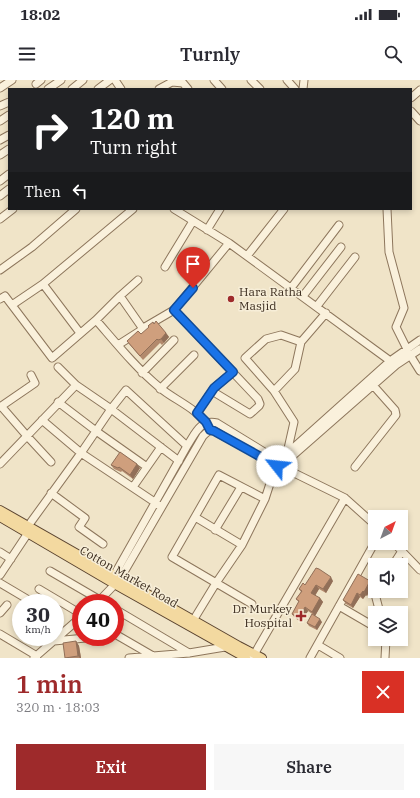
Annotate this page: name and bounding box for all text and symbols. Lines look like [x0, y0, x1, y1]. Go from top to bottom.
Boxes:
text: 18:02 [20, 5, 61, 24]
icon: menu [16, 43, 38, 65]
text: Turnly [180, 43, 240, 66]
icon: search [382, 43, 404, 65]
text: 120 m [90, 100, 174, 137]
icon: right [24, 104, 76, 156]
text: Turn right [90, 136, 177, 159]
icon: left [69, 180, 91, 202]
text: Then [24, 182, 61, 201]
pin [176, 247, 210, 288]
icon: arrive [182, 253, 204, 275]
place label: Hara Ratha Masjid [239, 284, 303, 313]
marker: Hara Ratha Masjid [226, 294, 236, 304]
position arrow [256, 445, 298, 487]
north arrow [368, 510, 408, 550]
map controls [368, 510, 408, 646]
street label: Cotton Market Road [77, 542, 181, 611]
button: sound [368, 558, 408, 598]
speed limit sign: 40 [72, 594, 124, 646]
text: 30 [26, 601, 50, 628]
place label: Dr Murkey Hospital [233, 601, 293, 630]
button: layers [368, 606, 408, 646]
marker: Dr Murkey Hospital [295, 610, 307, 622]
text: km/h [25, 623, 51, 636]
text: 1 min [16, 668, 83, 700]
button: close [362, 671, 404, 713]
text: 320 m · 18:03 [16, 699, 100, 716]
button: Exit [16, 744, 206, 790]
button: Share [214, 744, 404, 790]

